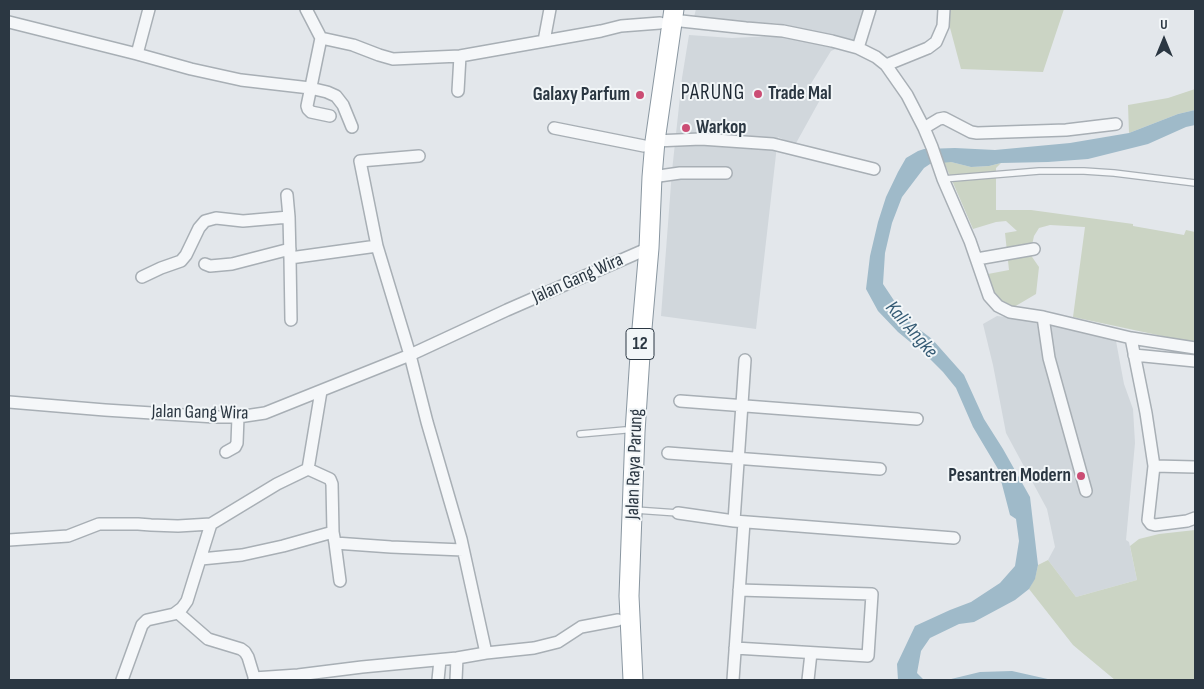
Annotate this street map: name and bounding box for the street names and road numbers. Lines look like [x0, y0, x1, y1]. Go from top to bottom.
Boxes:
street label: Jalan Gang Wira [529, 249, 627, 309]
road number: 12 [626, 328, 654, 359]
street label: Jalan Gang Wira [151, 401, 249, 425]
street label: Jalan Raya Parung [622, 408, 648, 520]

